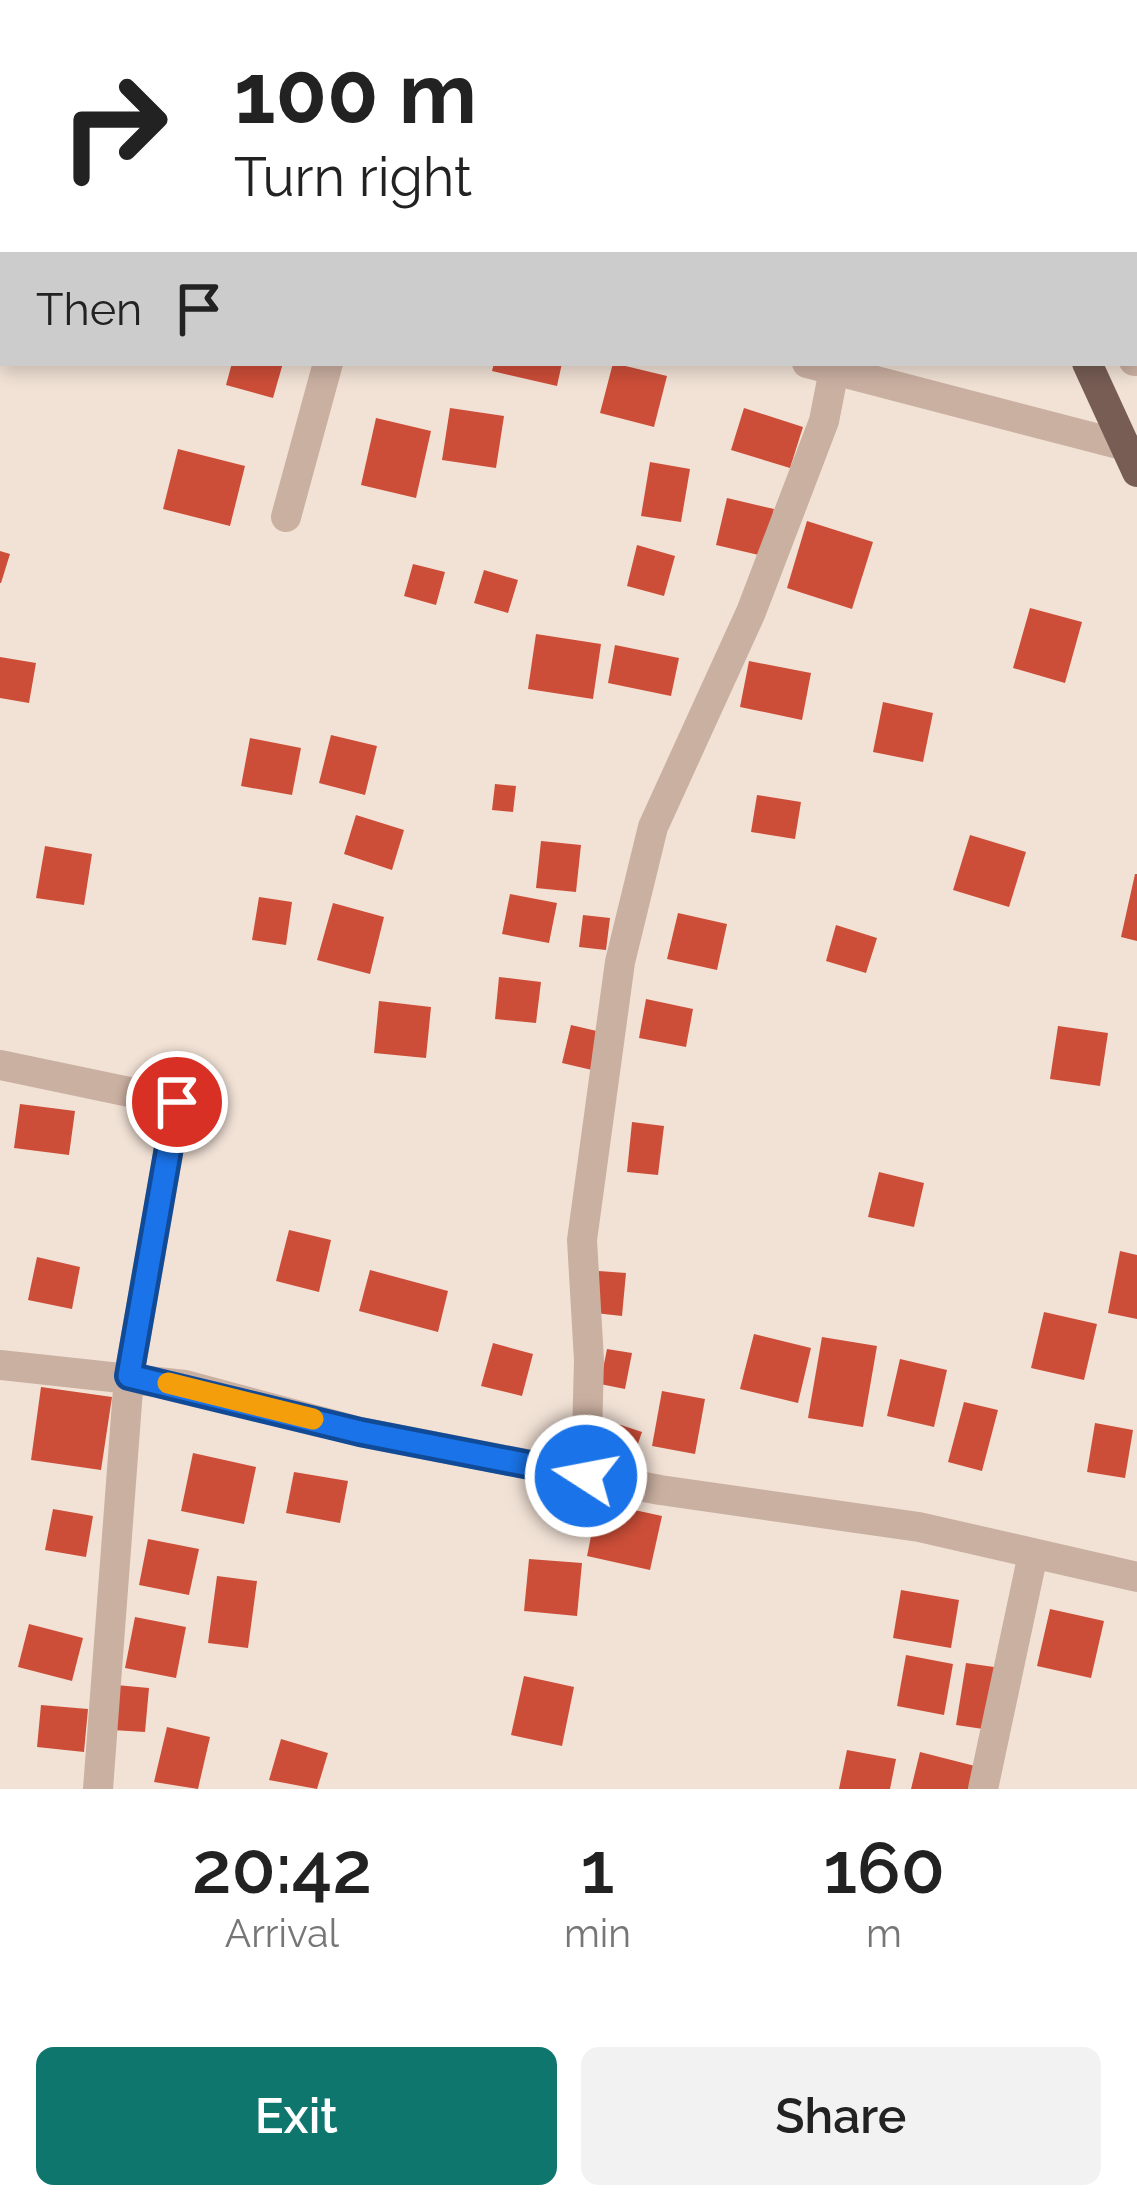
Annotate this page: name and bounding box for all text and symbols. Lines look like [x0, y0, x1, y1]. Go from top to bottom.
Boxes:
text: 100 m [234, 44, 477, 143]
icon: right [36, 48, 192, 204]
text: Turn right [234, 145, 472, 209]
icon: arrive [166, 276, 232, 342]
text: Then [36, 283, 142, 336]
pin [126, 1051, 228, 1153]
icon: arrive [144, 1069, 210, 1135]
position arrow [523, 1413, 649, 1539]
text: 20:42 [192, 1825, 372, 1910]
text: 1 [581, 1825, 615, 1910]
text: 160 [823, 1825, 945, 1910]
text: Arrival [225, 1910, 339, 1956]
text: min [564, 1910, 631, 1956]
text: m [866, 1910, 902, 1956]
button: Exit [36, 2047, 557, 2185]
button: Share [581, 2047, 1101, 2185]

